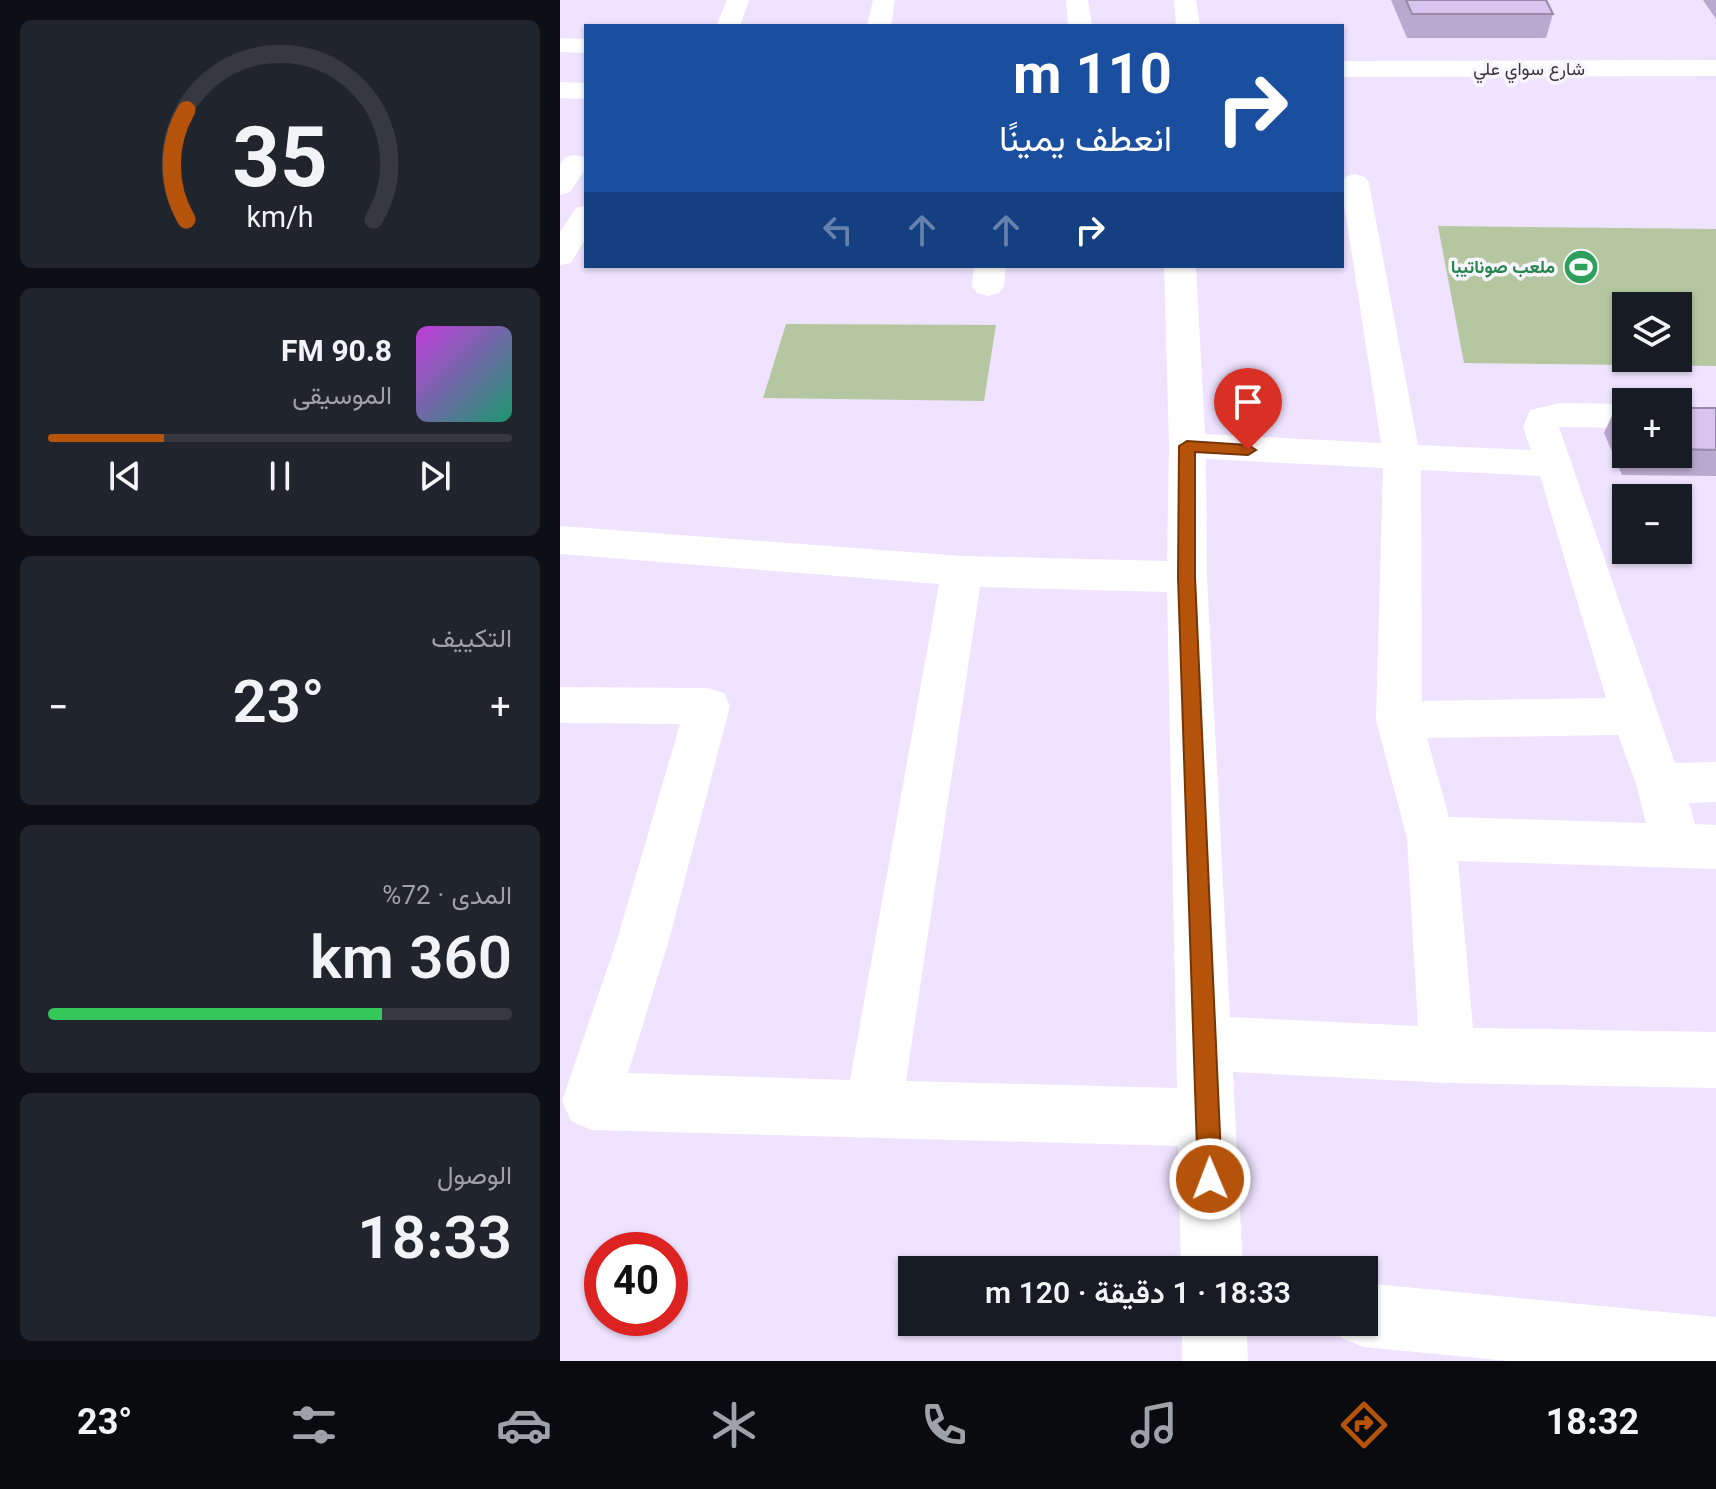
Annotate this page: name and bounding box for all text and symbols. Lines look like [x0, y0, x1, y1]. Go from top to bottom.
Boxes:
text: 110 m [1013, 36, 1172, 123]
icon: right [1200, 56, 1304, 160]
street label: شارع سواي علي [1473, 57, 1585, 85]
text: 35 [232, 101, 328, 231]
text: انعطف يمينًا [999, 114, 1172, 170]
text: km/h [246, 198, 314, 242]
icon: left [816, 208, 860, 252]
icon: ahead [900, 208, 944, 252]
icon: ahead [984, 208, 1028, 252]
icon: right [1068, 208, 1112, 252]
sports icon: ملعب صوناتيبا [1562, 248, 1600, 286]
place label: ملعب صوناتيبا [1451, 255, 1555, 283]
map controls [1612, 292, 1692, 564]
button: layers [1612, 292, 1692, 372]
text: 90.8 FM [281, 330, 392, 377]
pin [1214, 368, 1282, 450]
text: الموسيقى [292, 377, 392, 418]
icon: arrive [1226, 380, 1270, 424]
button: + [1612, 388, 1692, 468]
icon: previous [103, 454, 147, 498]
icon: pause [258, 454, 302, 498]
icon: next [413, 454, 457, 498]
button: − [1612, 484, 1692, 564]
text: التكييف [431, 620, 512, 661]
text: 23° [233, 660, 324, 754]
text: − [48, 673, 69, 742]
text: + [488, 673, 512, 742]
text: المدى · 72% [382, 877, 512, 918]
text: 360 km [310, 916, 512, 1010]
position arrow [1168, 1137, 1252, 1221]
text: الوصول [437, 1157, 512, 1198]
text: 18:33 [357, 1196, 512, 1290]
speed limit sign: 40 [584, 1232, 688, 1336]
text: 18:33 · 1 دقيقة · 120 m [985, 1272, 1291, 1319]
text: 23° [77, 1397, 132, 1453]
icon: filters [286, 1397, 342, 1453]
icon: car [496, 1397, 552, 1453]
icon: climate [706, 1397, 762, 1453]
icon: phone [916, 1397, 972, 1453]
icon: music [1126, 1397, 1182, 1453]
icon: directions [1336, 1397, 1392, 1453]
text: 18:32 [1546, 1397, 1639, 1453]

